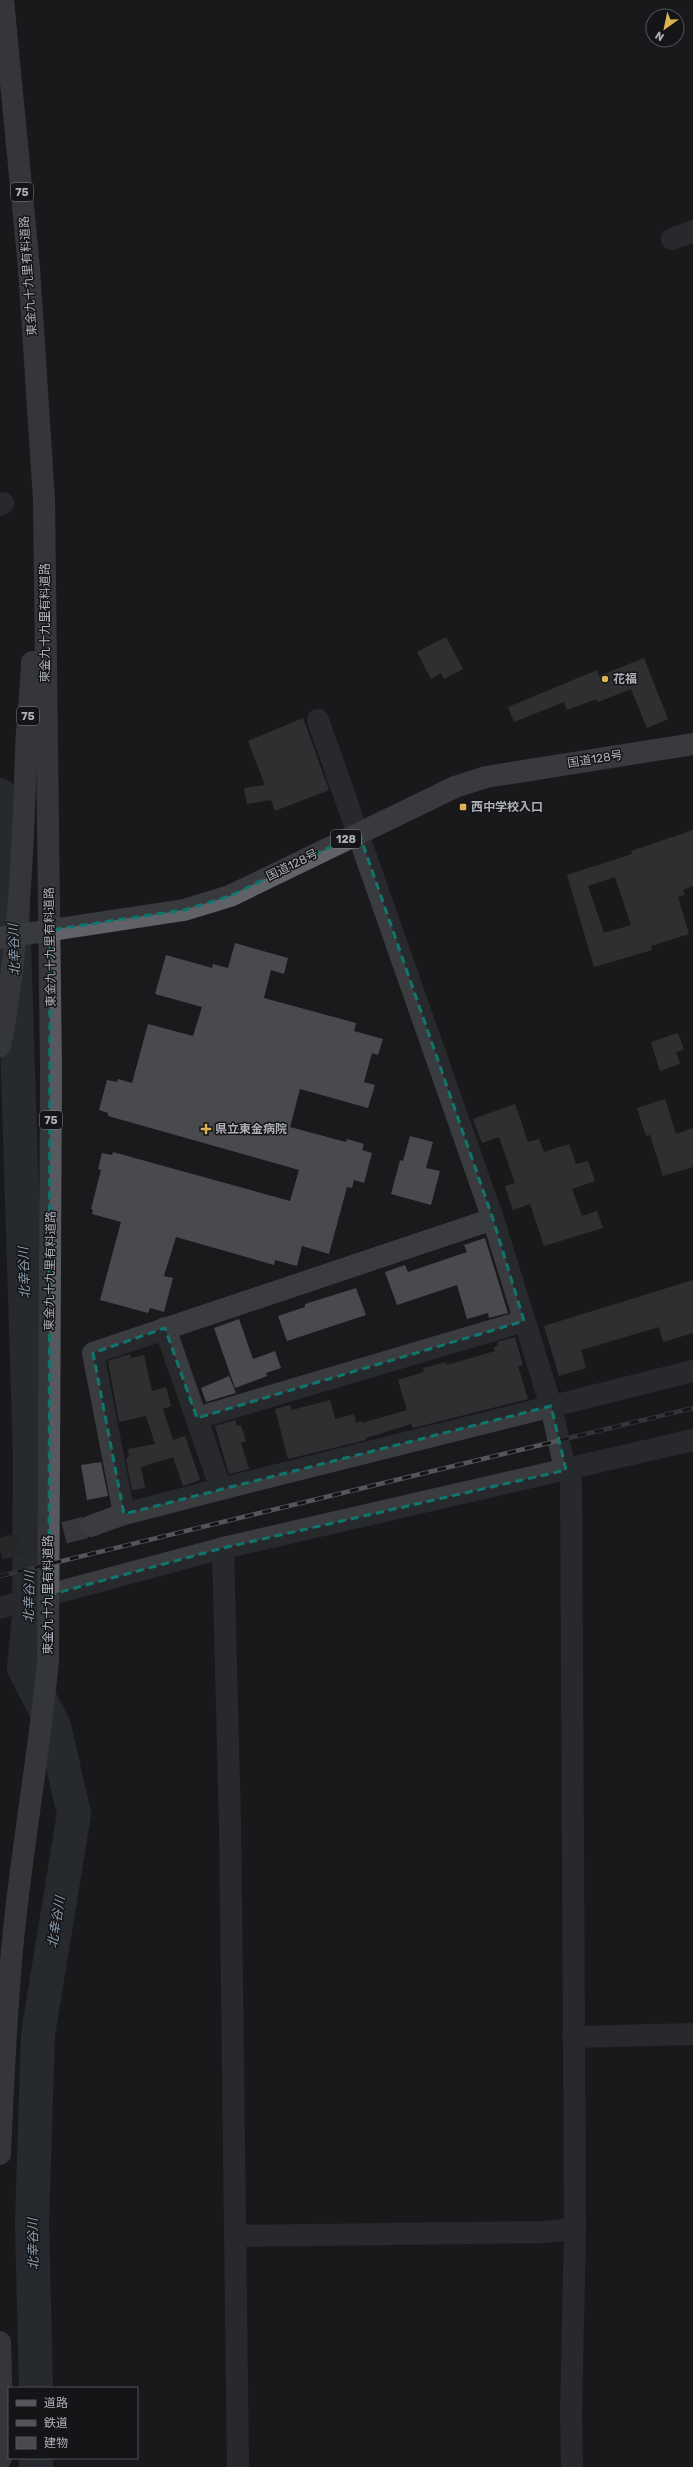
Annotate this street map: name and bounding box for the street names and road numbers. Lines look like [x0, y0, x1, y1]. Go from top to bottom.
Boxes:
road number: 75 [11, 183, 33, 201]
street label: 東金九十九里有料道路 [17, 216, 39, 336]
street label: 東金九十九里有料道路 [38, 563, 52, 683]
road number: 75 [17, 707, 39, 725]
street label: 国道128号 [566, 748, 624, 770]
road number: 128 [331, 830, 361, 848]
street label: 国道128号 [264, 846, 320, 884]
street label: 東金九十九里有料道路 [42, 887, 58, 1007]
road number: 75 [40, 1111, 62, 1129]
street label: 東金九十九里有料道路 [42, 1211, 58, 1331]
street label: 東金九十九里有料道路 [41, 1535, 55, 1655]

